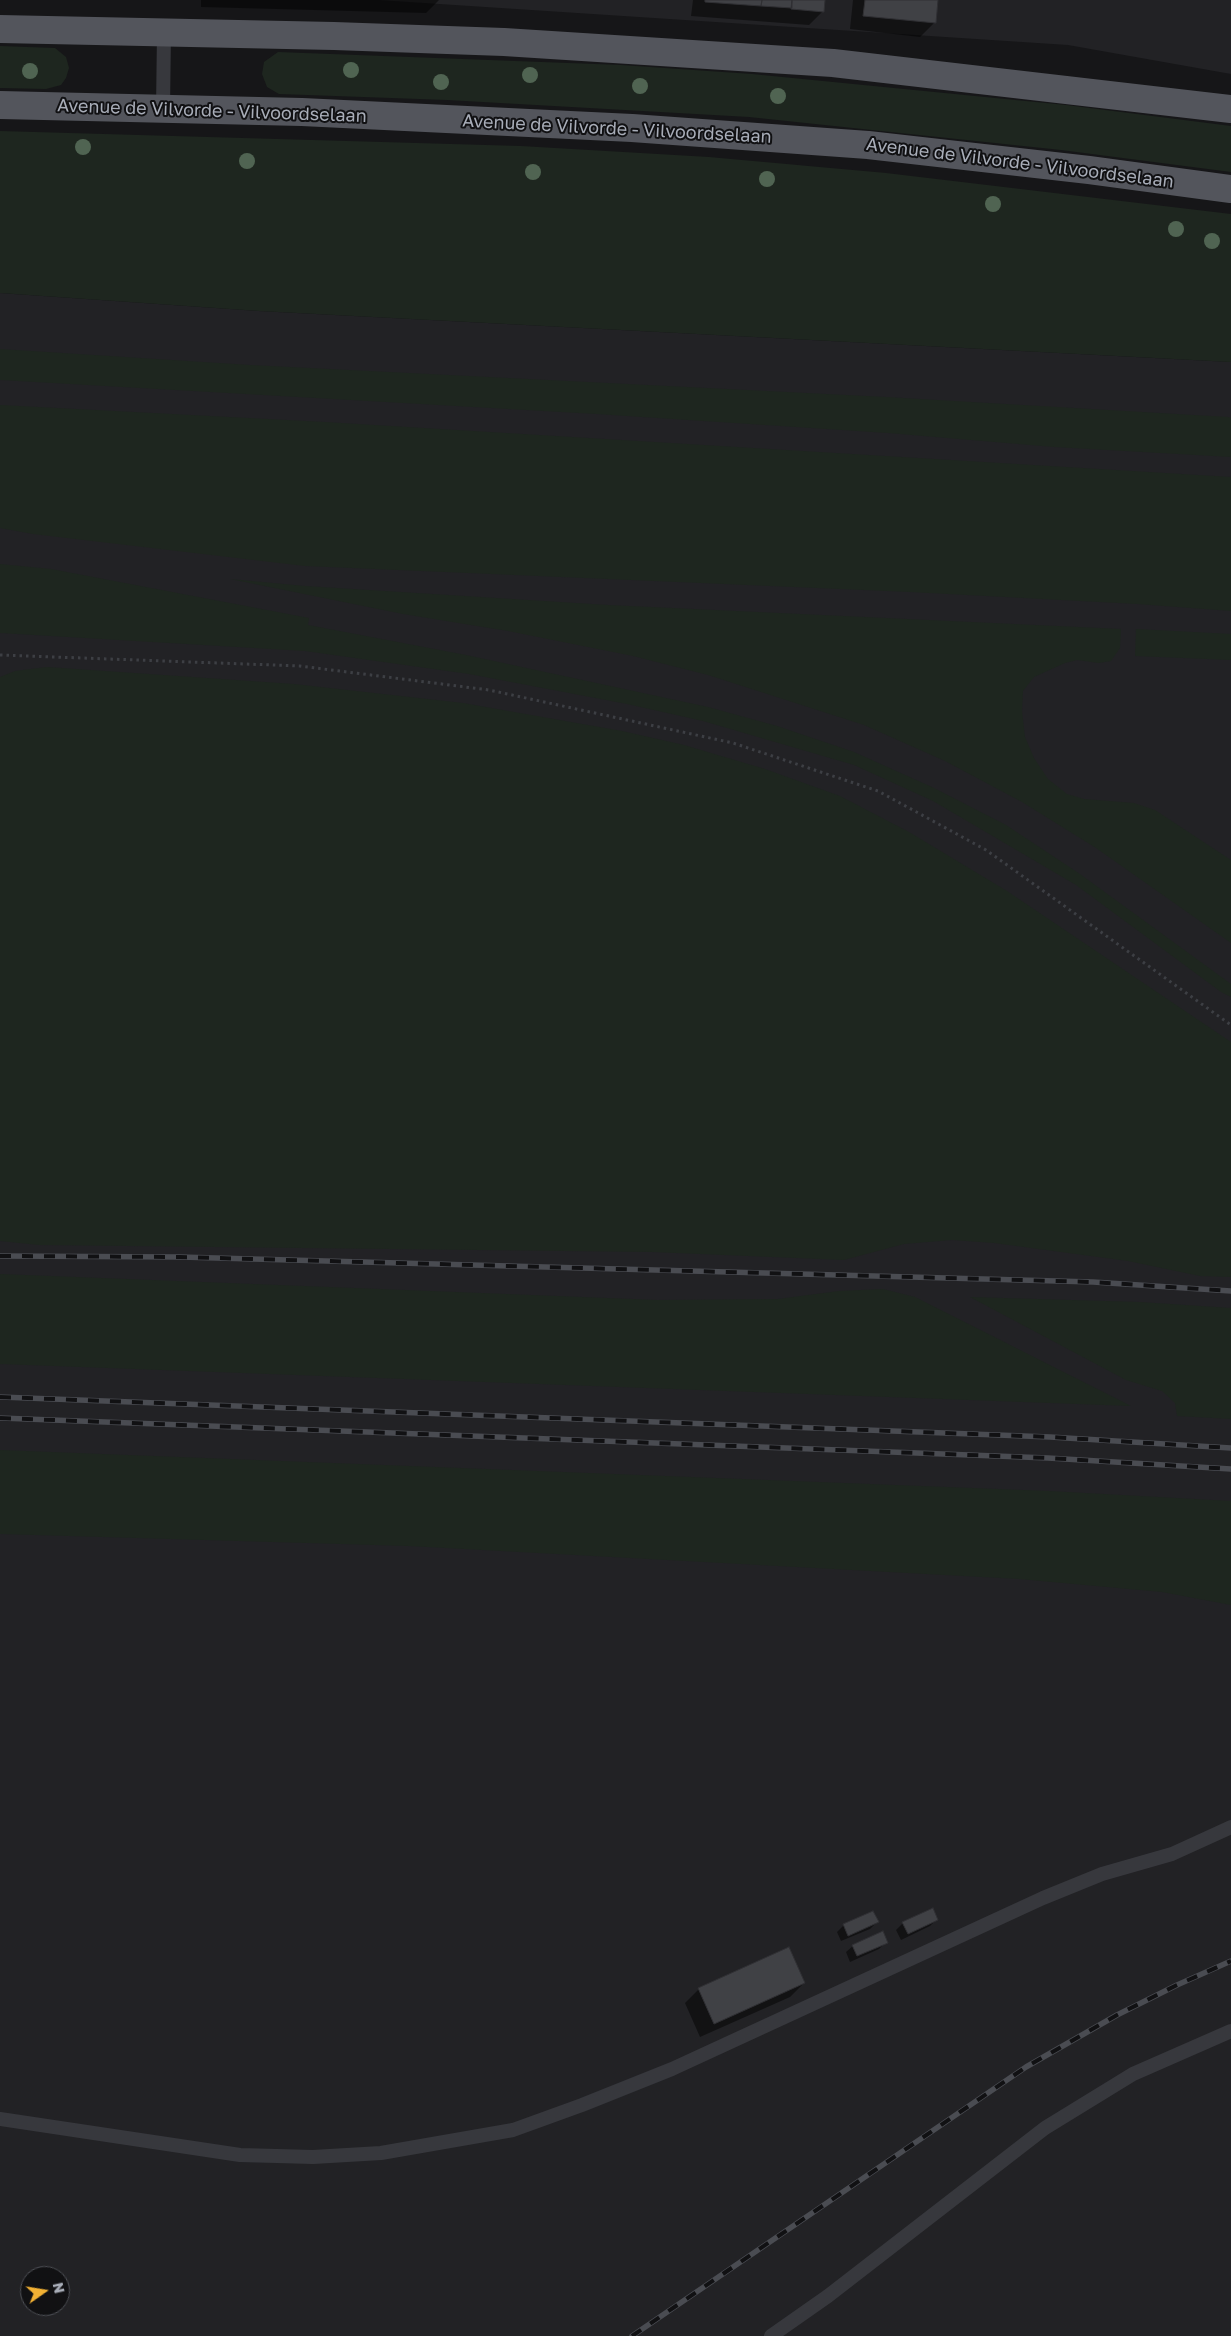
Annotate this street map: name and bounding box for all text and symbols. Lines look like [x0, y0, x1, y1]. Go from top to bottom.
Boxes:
street label: Avenue de Vilvorde - Vilvoordselaan [57, 95, 367, 127]
street label: Avenue de Vilvorde - Vilvoordselaan [462, 110, 772, 148]
street label: Avenue de Vilvorde - Vilvoordselaan [865, 133, 1175, 193]
north arrow [20, 2266, 70, 2316]
text: N [50, 2281, 69, 2295]

